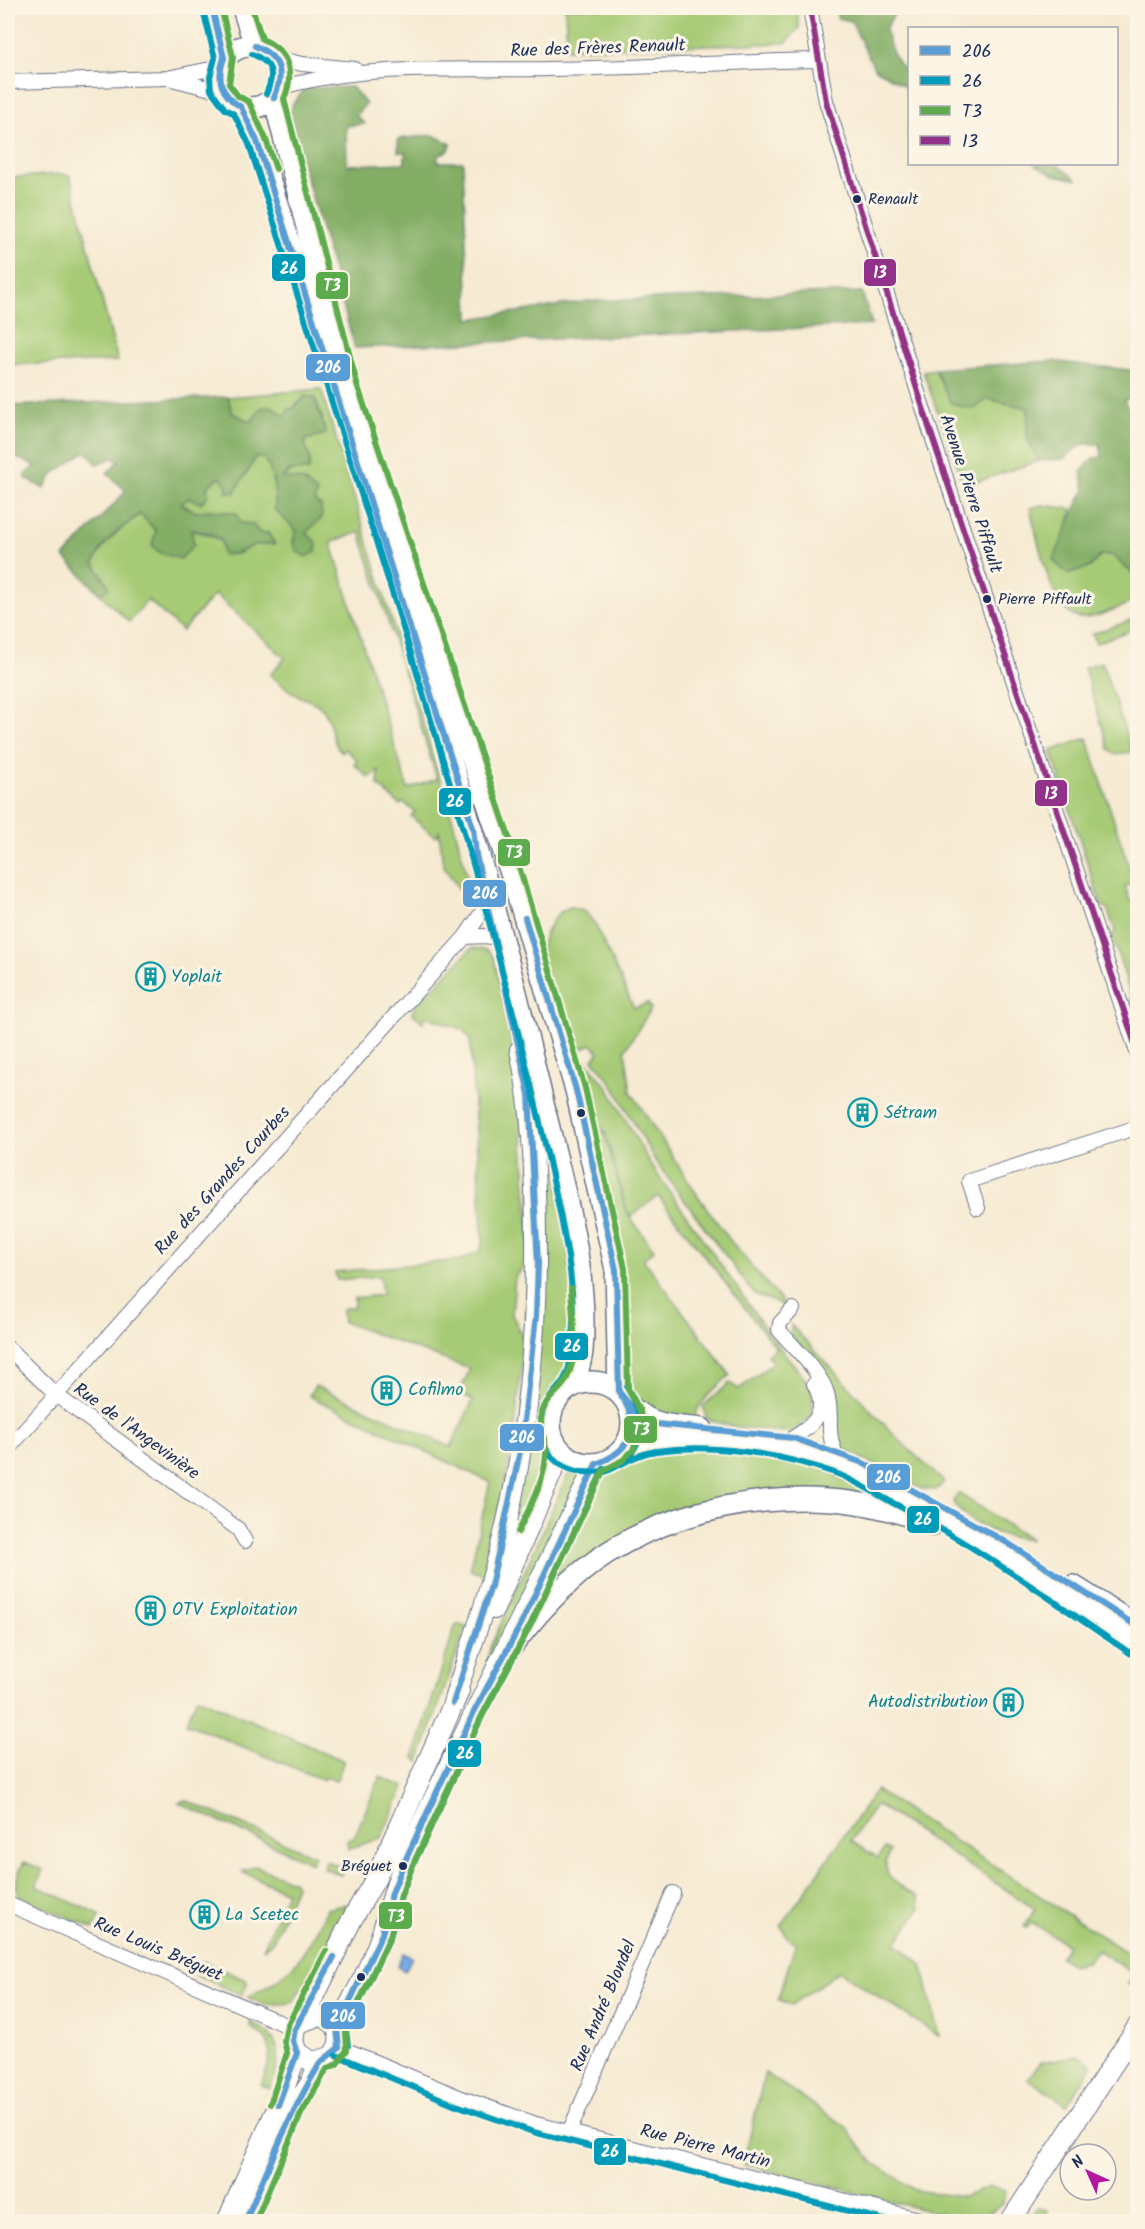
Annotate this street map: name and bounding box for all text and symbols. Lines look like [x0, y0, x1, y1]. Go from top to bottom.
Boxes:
legend [908, 27, 1118, 165]
street label: Rue des Frères Renault [510, 31, 687, 67]
text: 206 [962, 38, 991, 67]
text: 26 [962, 68, 982, 97]
text: T3 [962, 98, 982, 127]
text: 13 [962, 128, 978, 157]
place label: Renault [868, 187, 919, 212]
marker: Renault [851, 193, 863, 205]
line badge: 26 [271, 253, 306, 282]
text: 26 [280, 257, 298, 282]
line badge: 13 [863, 258, 897, 287]
text: 13 [873, 261, 887, 286]
line badge: T3 [315, 271, 349, 300]
text: T3 [323, 274, 341, 299]
line badge: 206 [305, 353, 351, 382]
text: 206 [315, 356, 341, 381]
street label: Avenue Pierre Piffault [931, 411, 1010, 578]
place label: Pierre Piffault [998, 587, 1093, 612]
marker: Pierre Piffault [981, 593, 993, 605]
line badge: 13 [1034, 779, 1068, 807]
text: 13 [1044, 782, 1058, 807]
line badge: 26 [438, 787, 472, 816]
text: 26 [446, 790, 464, 815]
line badge: T3 [497, 838, 531, 867]
text: T3 [505, 841, 523, 866]
line badge: 206 [462, 879, 507, 908]
text: 206 [472, 882, 498, 907]
building icon: Yoplait [134, 961, 166, 993]
place label: Yoplait [171, 963, 223, 992]
building icon: Sétram [847, 1097, 879, 1129]
place label: Sétram [884, 1099, 937, 1128]
street label: Rue des Grandes Courbes [148, 1100, 298, 1262]
unlabelled marker [575, 1107, 587, 1119]
line badge: 26 [554, 1332, 589, 1361]
text: 26 [563, 1335, 581, 1360]
building icon: Cofilmo [371, 1374, 403, 1406]
street label: Rue de l'Angevinière [67, 1376, 205, 1488]
place label: Cofilmo [408, 1376, 463, 1405]
line badge: T3 [623, 1415, 658, 1444]
text: T3 [632, 1418, 650, 1443]
line badge: 206 [499, 1423, 545, 1452]
text: 206 [509, 1426, 535, 1451]
line badge: 206 [866, 1463, 911, 1491]
text: 206 [875, 1466, 901, 1491]
line badge: 26 [906, 1505, 940, 1534]
text: 26 [914, 1508, 932, 1533]
building icon: OTV Exploitation [135, 1594, 167, 1626]
place label: OTV Exploitation [172, 1596, 298, 1625]
building icon: Autodistribution [993, 1686, 1025, 1718]
place label: Autodistribution [868, 1688, 988, 1717]
line badge: 26 [447, 1739, 482, 1768]
text: 26 [456, 1742, 474, 1767]
place label: Bréguet [341, 1854, 393, 1879]
marker: Bréguet [397, 1860, 409, 1872]
building icon: La Scetec [188, 1899, 220, 1931]
place label: La Scetec [225, 1901, 299, 1930]
line badge: T3 [378, 1901, 413, 1930]
text: T3 [387, 1905, 405, 1930]
street label: Rue Louis Bréguet [89, 1910, 228, 1991]
street label: Rue André Blondel [563, 1935, 645, 2076]
unlabelled marker [355, 1971, 367, 1983]
line badge: 206 [320, 2001, 366, 2030]
text: 206 [330, 2005, 356, 2030]
street label: Rue Pierre Martin [637, 2117, 773, 2177]
line badge: 26 [593, 2137, 627, 2166]
text: 26 [601, 2140, 619, 2165]
north arrow [1058, 2142, 1118, 2202]
text: N [1066, 2150, 1091, 2175]

